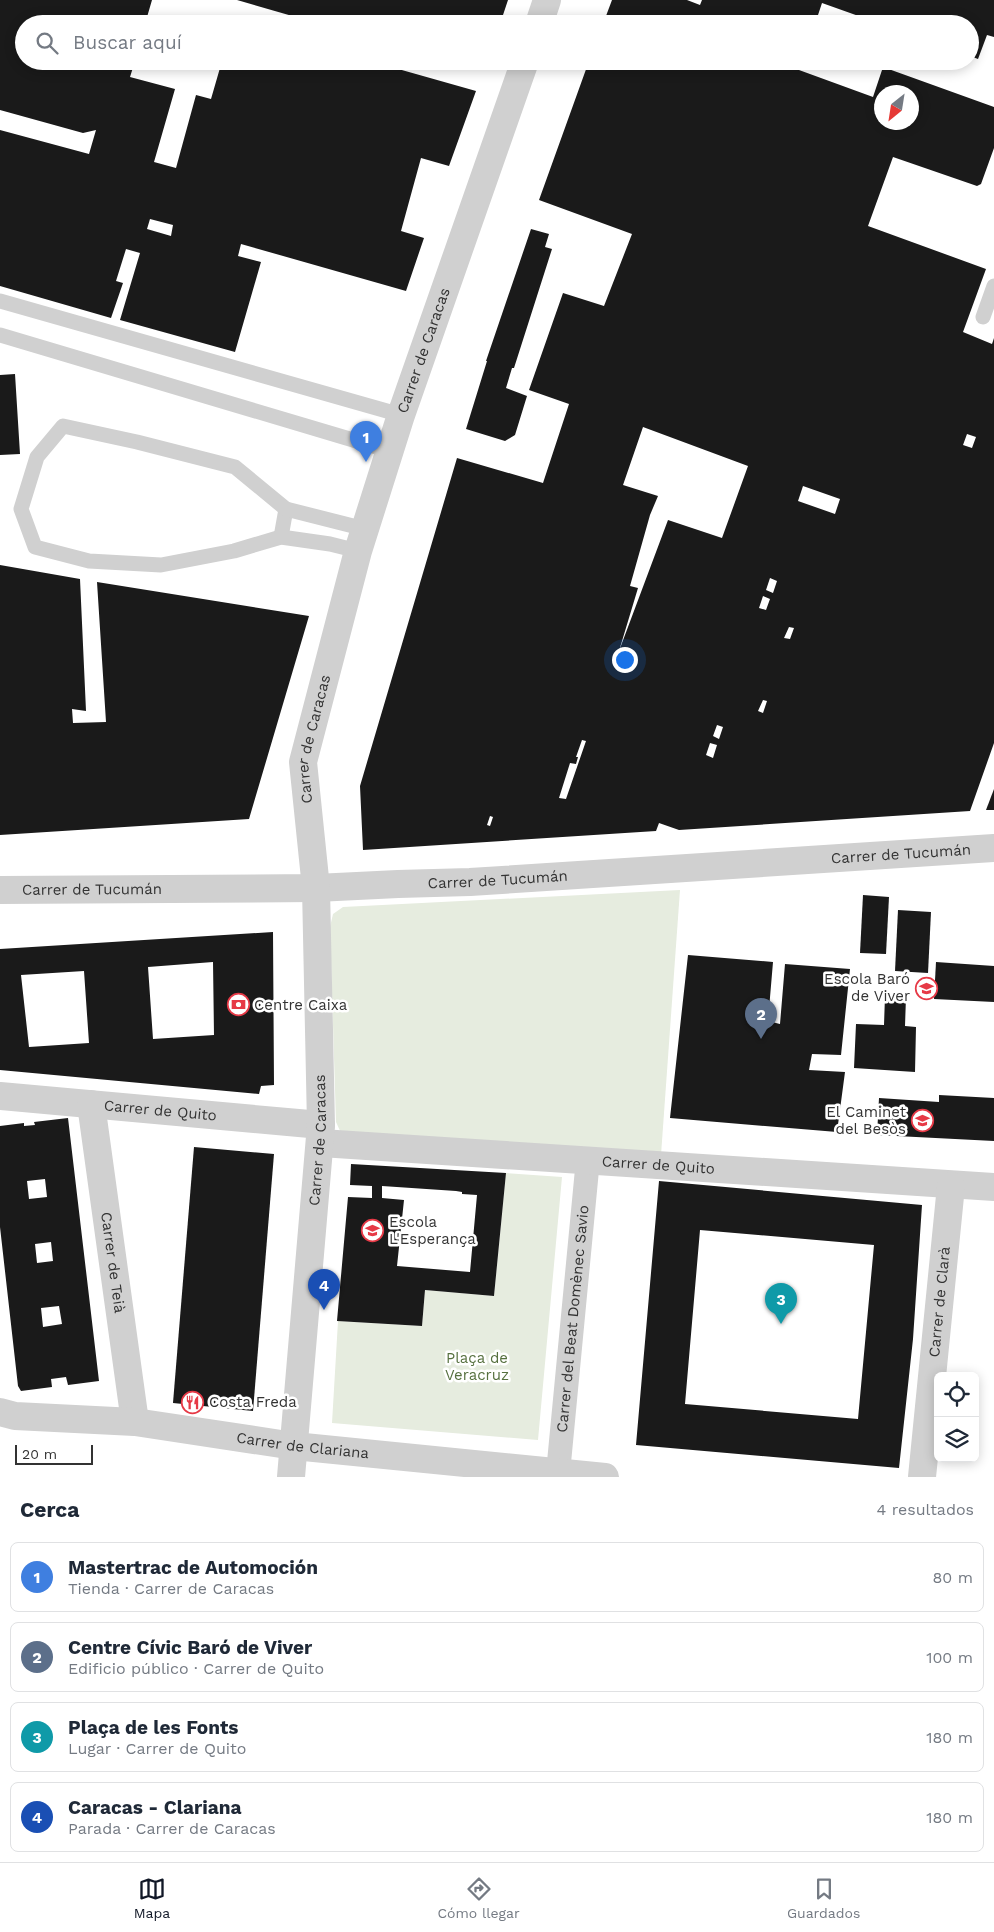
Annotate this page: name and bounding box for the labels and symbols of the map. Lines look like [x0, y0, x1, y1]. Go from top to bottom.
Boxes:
north arrow [874, 85, 919, 130]
street label: Carrer de Caracas [393, 285, 454, 416]
pin: 1 [350, 421, 382, 462]
your location [612, 647, 638, 673]
street label: Carrer de Caracas [294, 673, 334, 804]
street label: Carrer de Tucumán [830, 841, 972, 868]
street label: Carrer de Tucumán [427, 867, 568, 892]
street label: Carrer de Tucumán [22, 880, 162, 899]
place label: Escola Baró de Viver [824, 970, 910, 1005]
school or university icon: Escola Baró de Viver [914, 976, 938, 1000]
bank icon: Centre Caixa [226, 993, 250, 1017]
place label: Centre Caixa [254, 996, 348, 1014]
pin: 2 [745, 998, 777, 1039]
street label: Carrer de Caracas [305, 1074, 330, 1207]
street label: Carrer de Quito [103, 1096, 218, 1125]
place label: El Caminet del Besòs [826, 1103, 907, 1138]
school or university icon: El Caminet del Besòs [910, 1109, 934, 1133]
street label: Carrer de Quito [601, 1152, 715, 1178]
street label: Carrer del Beat Domènec Savio [553, 1204, 593, 1433]
street label: Carrer de Teià [97, 1211, 129, 1315]
place label: Escola L'Esperança [389, 1213, 476, 1248]
school or university icon: Escola L'Esperança [361, 1219, 385, 1243]
street label: Carrer de Clarà [925, 1245, 954, 1358]
pin: 4 [308, 1269, 340, 1310]
pin: 3 [765, 1283, 797, 1324]
park label: Plaça de Veracruz [445, 1349, 509, 1384]
restaurant icon: Costa Freda [181, 1390, 205, 1414]
place label: Costa Freda [209, 1393, 297, 1411]
street label: Carrer de Clariana [235, 1428, 370, 1462]
scale bar [15, 1442, 92, 1465]

